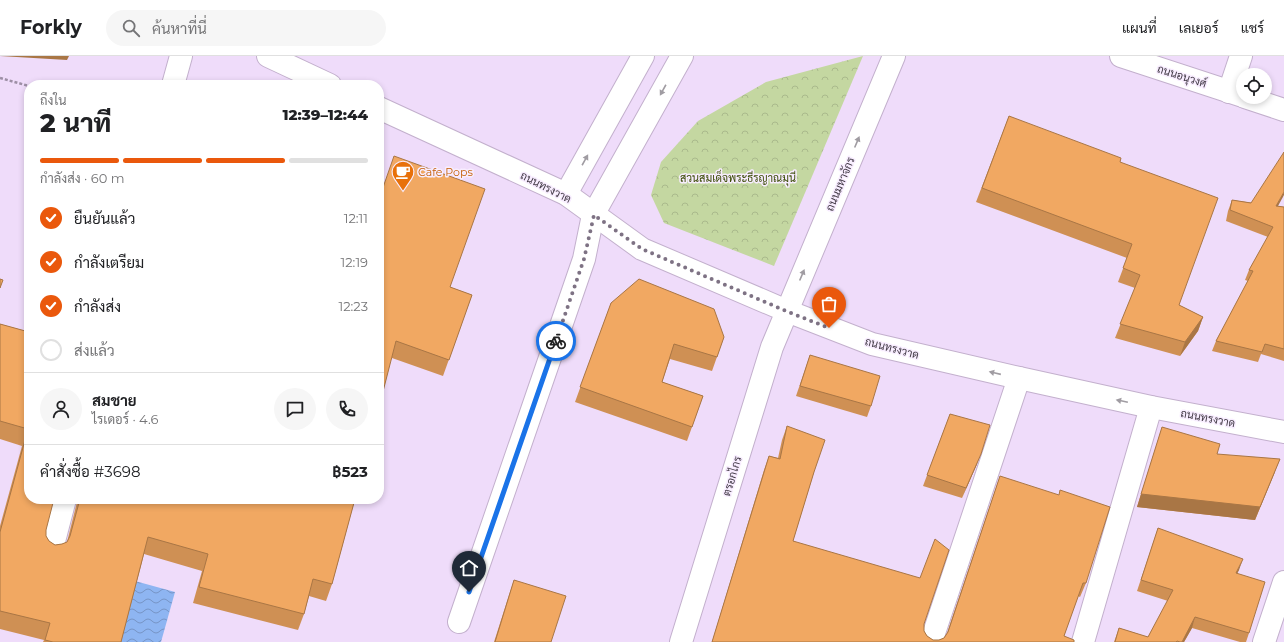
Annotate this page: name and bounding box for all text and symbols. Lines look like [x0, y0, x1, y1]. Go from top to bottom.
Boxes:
search box [106, 10, 386, 46]
text: Forkly [20, 16, 82, 39]
icon: search [120, 17, 142, 39]
text: ค้นหาที่นี่ [152, 19, 207, 38]
text: แผนที่ [1122, 19, 1157, 37]
text: เลเยอร์ [1179, 19, 1219, 37]
text: แชร์ [1241, 19, 1264, 37]
street label: ถนนอนุวงศ์ [1155, 60, 1209, 92]
map controls [1236, 68, 1272, 104]
button: locate [1236, 68, 1272, 104]
one-way arrow [659, 84, 666, 96]
text: ถึงใน [40, 92, 67, 108]
text: 12:39–12:44 [282, 105, 368, 124]
text: 2 นาที [40, 107, 111, 139]
one-way arrow [855, 136, 861, 148]
one-way arrow [581, 154, 588, 166]
street label: ถนนมหาจักร [822, 155, 858, 213]
cafe icon: Cafe Pops [390, 159, 416, 192]
place label: Cafe Pops [418, 165, 473, 179]
street label: ถนนทรงวาด [518, 168, 574, 206]
park label: สวนสมเด็จพระธีรญาณมุนี [680, 169, 796, 187]
text: กำลังส่ง · 60 m [40, 170, 125, 186]
icon: check [40, 207, 62, 229]
text: ยืนยันแล้ว [74, 209, 135, 228]
text: 12:11 [344, 210, 368, 226]
icon: check [40, 251, 62, 273]
text: กำลังเตรียม [74, 253, 144, 272]
text: 12:19 [341, 254, 368, 270]
one-way arrow [799, 269, 805, 281]
pin [812, 287, 846, 328]
icon: bag [818, 293, 840, 315]
icon: check [40, 295, 62, 317]
text: กำลังส่ง [74, 297, 121, 316]
text: 12:23 [338, 298, 368, 314]
courier [536, 321, 576, 361]
icon: bike [545, 330, 567, 352]
street label: ถนนทรงวาด [863, 334, 921, 362]
text: ส่งแล้ว [74, 341, 115, 360]
one-way arrow [989, 369, 1001, 375]
button: person [40, 388, 82, 430]
button: chat [274, 388, 316, 430]
button: phone [326, 388, 368, 430]
text: สมชาย [92, 391, 137, 410]
one-way arrow [1116, 397, 1128, 403]
street label: ถนนทรงวาด [1179, 406, 1237, 430]
text: ไรเดอร์ · 4.6 [92, 411, 158, 427]
street label: ตรอกไกร [718, 454, 745, 498]
text: คำสั่งซื้อ #3698 [40, 462, 141, 481]
text: ฿523 [332, 462, 368, 481]
pin [452, 551, 486, 592]
icon: home [458, 557, 480, 579]

